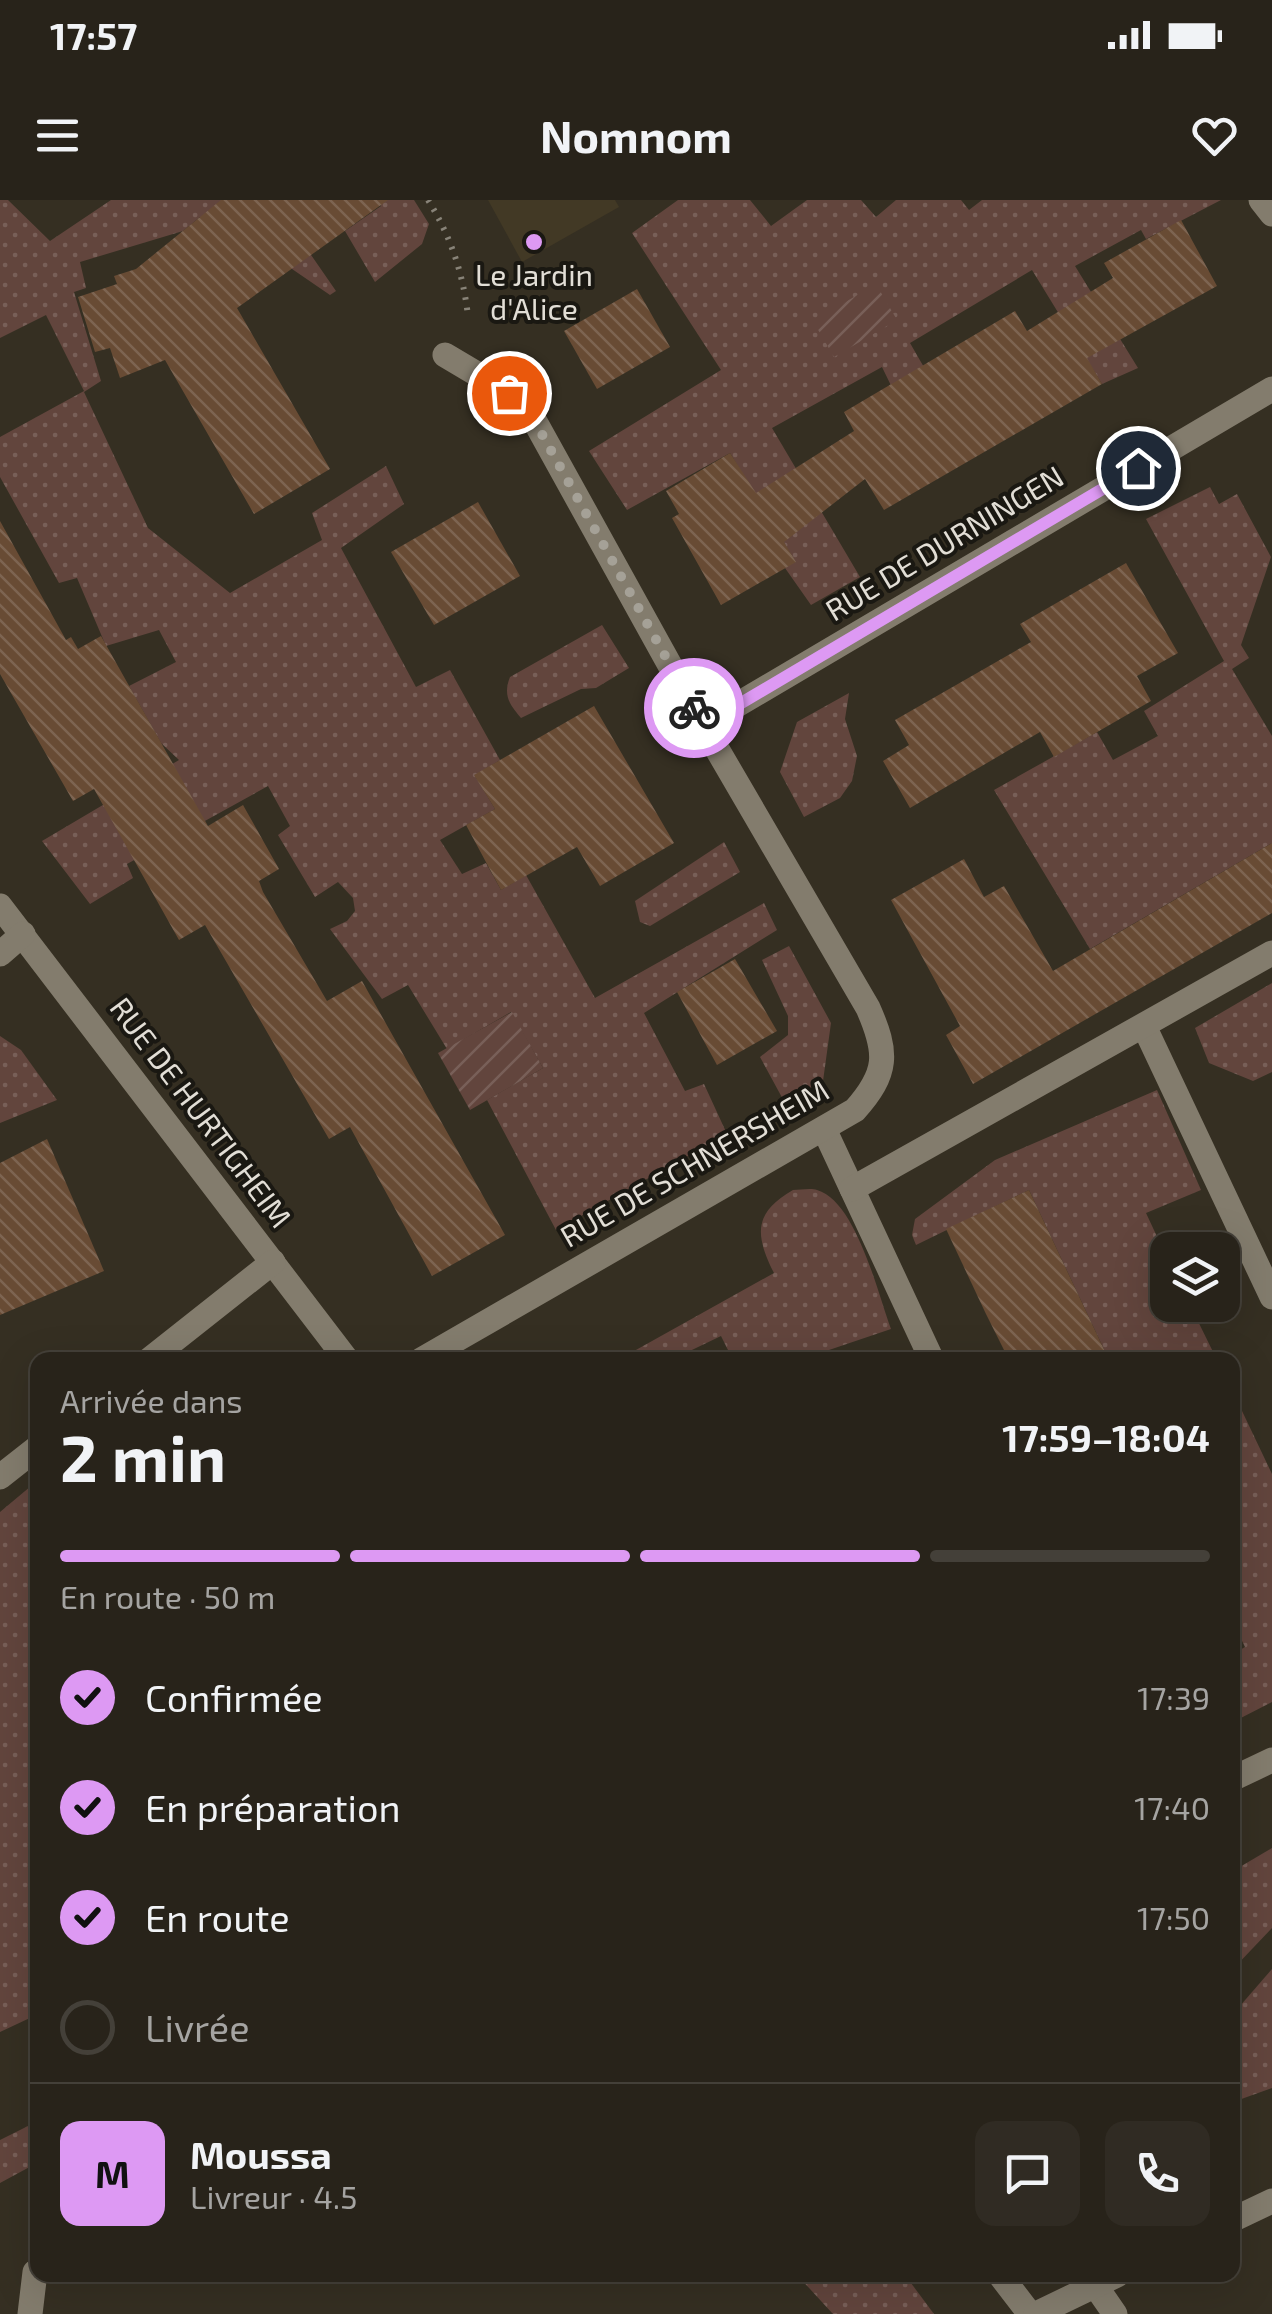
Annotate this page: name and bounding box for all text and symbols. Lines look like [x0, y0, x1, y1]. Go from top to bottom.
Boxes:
text: 17:57 [50, 12, 137, 58]
icon: menu [30, 108, 85, 163]
text: Nomnom [540, 108, 732, 162]
icon: heart [1187, 108, 1242, 163]
marker: Le Jardin d'Alice [523, 231, 545, 253]
place label: Le Jardin d'Alice [475, 256, 593, 326]
pin [467, 351, 552, 436]
icon: bag [482, 366, 537, 421]
pin [1096, 426, 1181, 511]
icon: home [1111, 441, 1166, 496]
street label: RUE DE DURNINGEN [819, 457, 1069, 627]
courier [644, 658, 744, 758]
icon: bike [667, 681, 722, 736]
street label: RUE DE HURTIGHEIM [103, 990, 300, 1234]
street label: RUE DE SCHNERSHEIM [553, 1071, 835, 1254]
map controls [1150, 1232, 1240, 1322]
button: layers [1150, 1232, 1240, 1322]
text: Arrivée dans [60, 1381, 243, 1419]
text: 17:59–18:04 [1002, 1414, 1210, 1460]
text: 2 min [60, 1417, 226, 1495]
text: En route · 50 m [60, 1577, 275, 1615]
icon: check [60, 1670, 115, 1725]
text: Confirmée [145, 1674, 323, 1720]
text: 17:39 [1137, 1678, 1210, 1716]
icon: check [60, 1780, 115, 1835]
text: En préparation [145, 1784, 401, 1830]
text: 17:40 [1134, 1788, 1210, 1826]
icon: check [60, 1890, 115, 1945]
text: En route [145, 1894, 290, 1940]
text: 17:50 [1137, 1898, 1210, 1936]
text: Livrée [145, 2004, 250, 2050]
button: chat [975, 2121, 1080, 2226]
button: phone [1105, 2121, 1210, 2226]
text: Moussa [190, 2131, 332, 2177]
text: M [95, 2150, 130, 2196]
text: Livreur · 4.5 [190, 2177, 357, 2215]

